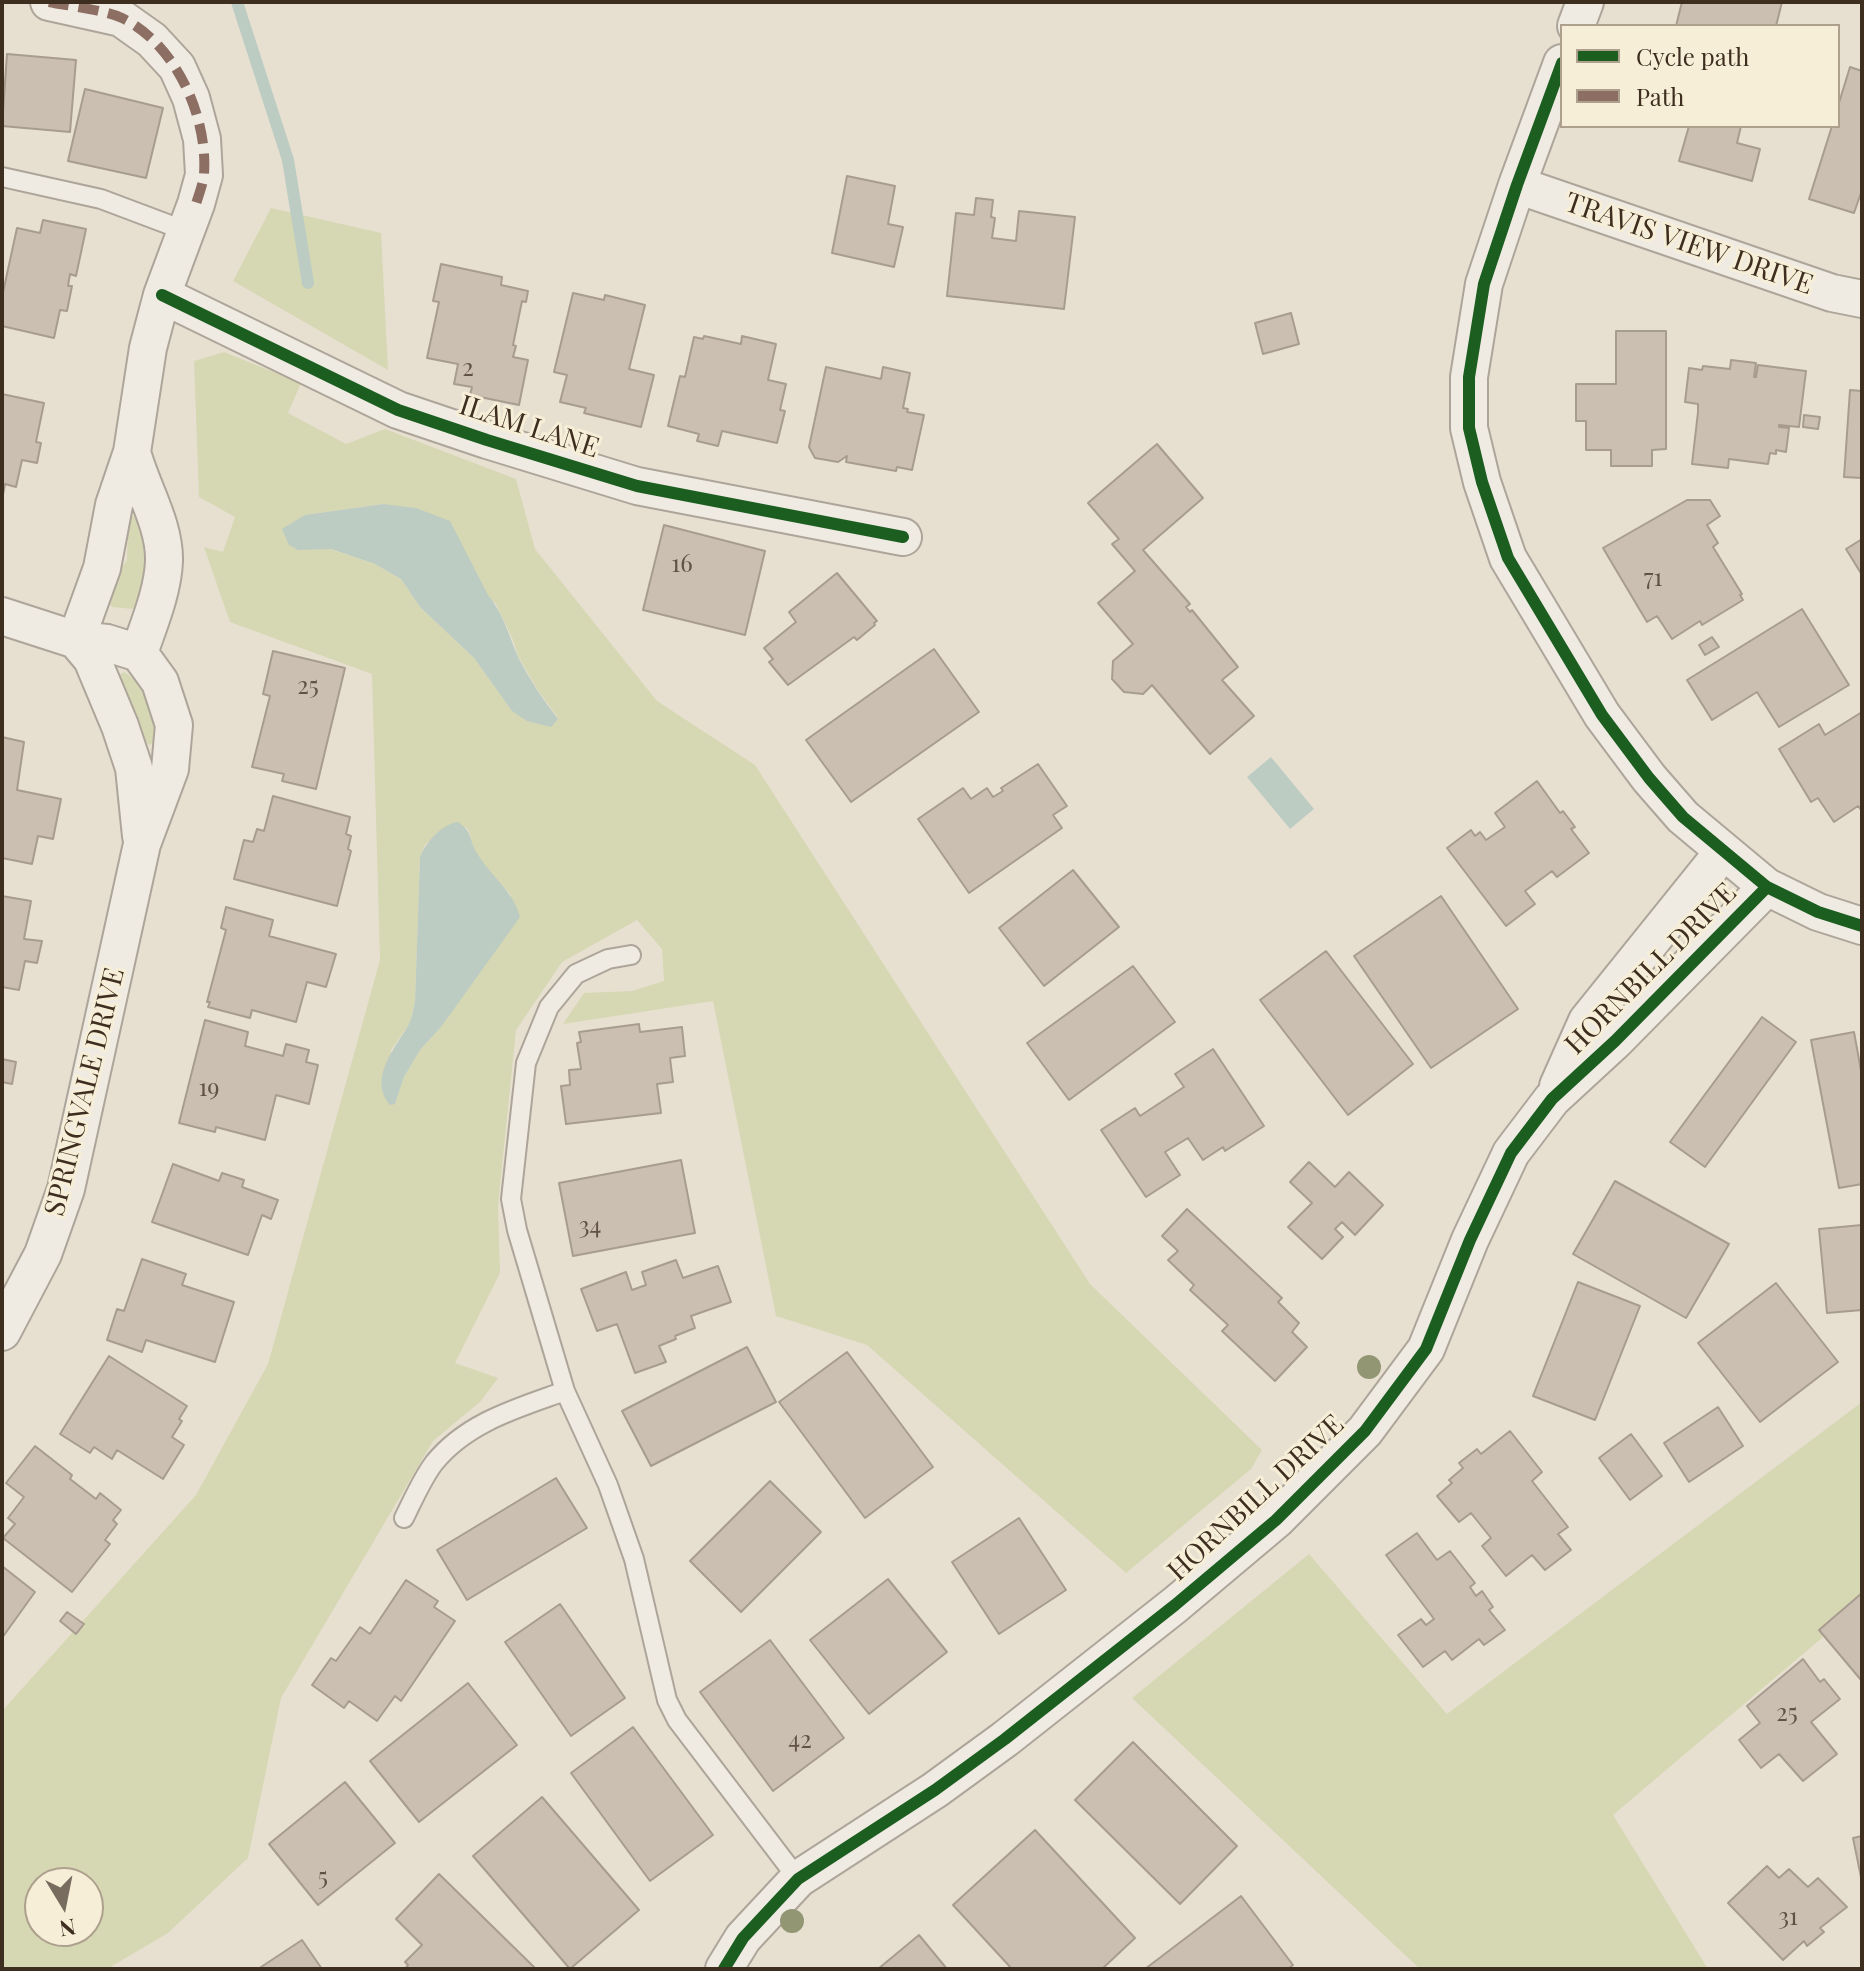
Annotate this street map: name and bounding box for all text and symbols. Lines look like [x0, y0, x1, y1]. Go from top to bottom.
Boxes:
legend [1560, 24, 1840, 128]
text: Cycle path [1636, 40, 1749, 72]
text: Path [1636, 80, 1684, 112]
street label: TRAVIS VIEW DRIVE [1561, 186, 1817, 302]
house number: 2 [462, 355, 474, 383]
street label: ILAM LANE [455, 389, 603, 465]
house number: 16 [671, 551, 693, 579]
house number: 71 [1644, 565, 1662, 593]
house number: 25 [297, 673, 319, 701]
street label: HORNBILL DRIVE [1558, 876, 1744, 1062]
street label: SPRINGVALE DRIVE [38, 965, 132, 1219]
house number: 19 [198, 1075, 220, 1103]
house number: 34 [579, 1213, 601, 1241]
street label: HORNBILL DRIVE [1161, 1408, 1351, 1588]
house number: 25 [1776, 1700, 1798, 1728]
house number: 42 [788, 1727, 812, 1755]
house number: 5 [318, 1864, 328, 1892]
north arrow [24, 1867, 104, 1947]
house number: 31 [1778, 1904, 1798, 1932]
text: N [57, 1913, 78, 1945]

